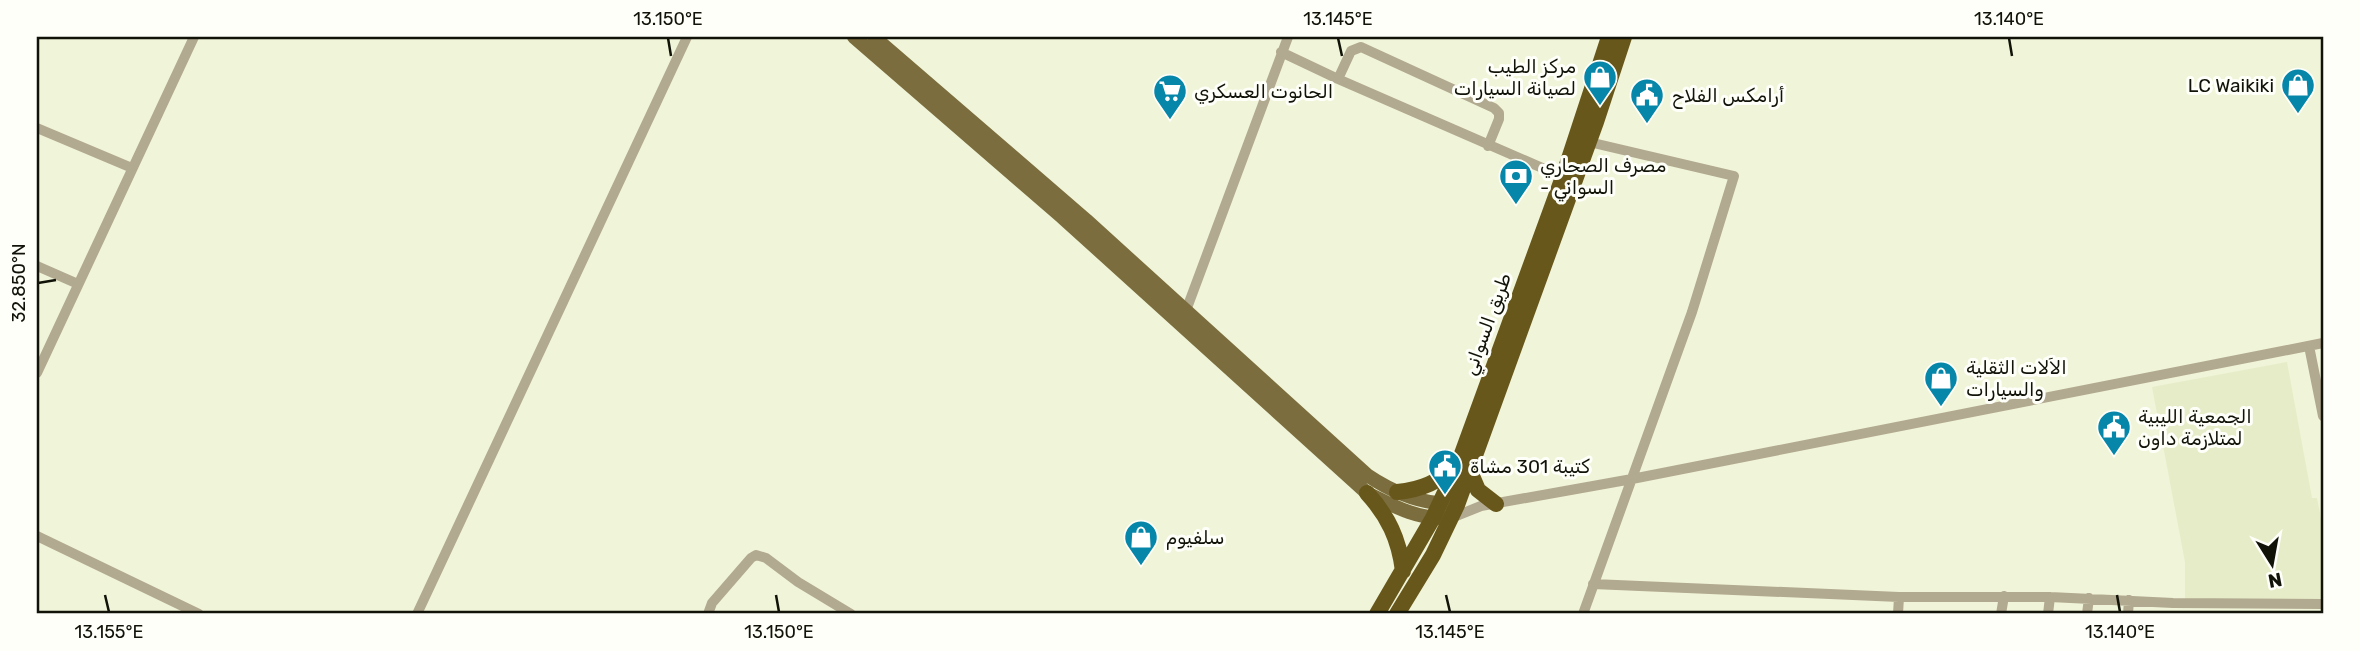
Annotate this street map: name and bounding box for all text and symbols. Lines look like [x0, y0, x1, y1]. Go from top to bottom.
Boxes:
text: 13.150°E [633, 8, 703, 30]
text: 13.145°E [1303, 8, 1373, 30]
text: 13.140°E [1974, 8, 2044, 30]
place label: مركز الطيب لصيانة السيارات [1454, 55, 1576, 100]
shop icon: مركز الطيب لصيانة السيارات [1581, 58, 1619, 107]
shop icon: LC Waikiki [2279, 66, 2317, 115]
supermarket icon: الحانوت العسكري [1151, 72, 1189, 121]
place label: LC Waikiki [2188, 74, 2274, 97]
public building icon: أرامكس الفلاح [1628, 76, 1666, 125]
place label: الحانوت العسكري [1194, 80, 1333, 105]
place label: أرامكس الفلاح [1672, 84, 1784, 109]
place label: مصرف الصحاري - السواني [1540, 154, 1666, 202]
bank icon: مصرف الصحاري - السواني [1497, 157, 1535, 206]
text: 32.850°N [8, 244, 30, 322]
street label: طريق السواني [1458, 270, 1519, 379]
place label: الاَلات الثقلية والسيارات [1966, 356, 2067, 401]
shop icon: الاَلات الثقلية والسيارات [1922, 359, 1960, 408]
place label: الجمعية الليبية لمتلازمة داون [2138, 405, 2252, 450]
public building icon: الجمعية الليبية لمتلازمة داون [2095, 408, 2133, 457]
public building icon: كتيبة 301 مشاة [1426, 447, 1464, 496]
place label: كتيبة 301 مشاة [1470, 455, 1590, 478]
shop icon: سلفيوم [1122, 518, 1160, 567]
place label: سلفيوم [1166, 526, 1225, 550]
north arrow [2238, 528, 2308, 598]
text: N [2266, 568, 2284, 593]
text: 13.155°E [75, 621, 143, 643]
text: 13.150°E [744, 621, 814, 643]
text: 13.145°E [1415, 621, 1485, 643]
text: 13.140°E [2085, 621, 2155, 643]

